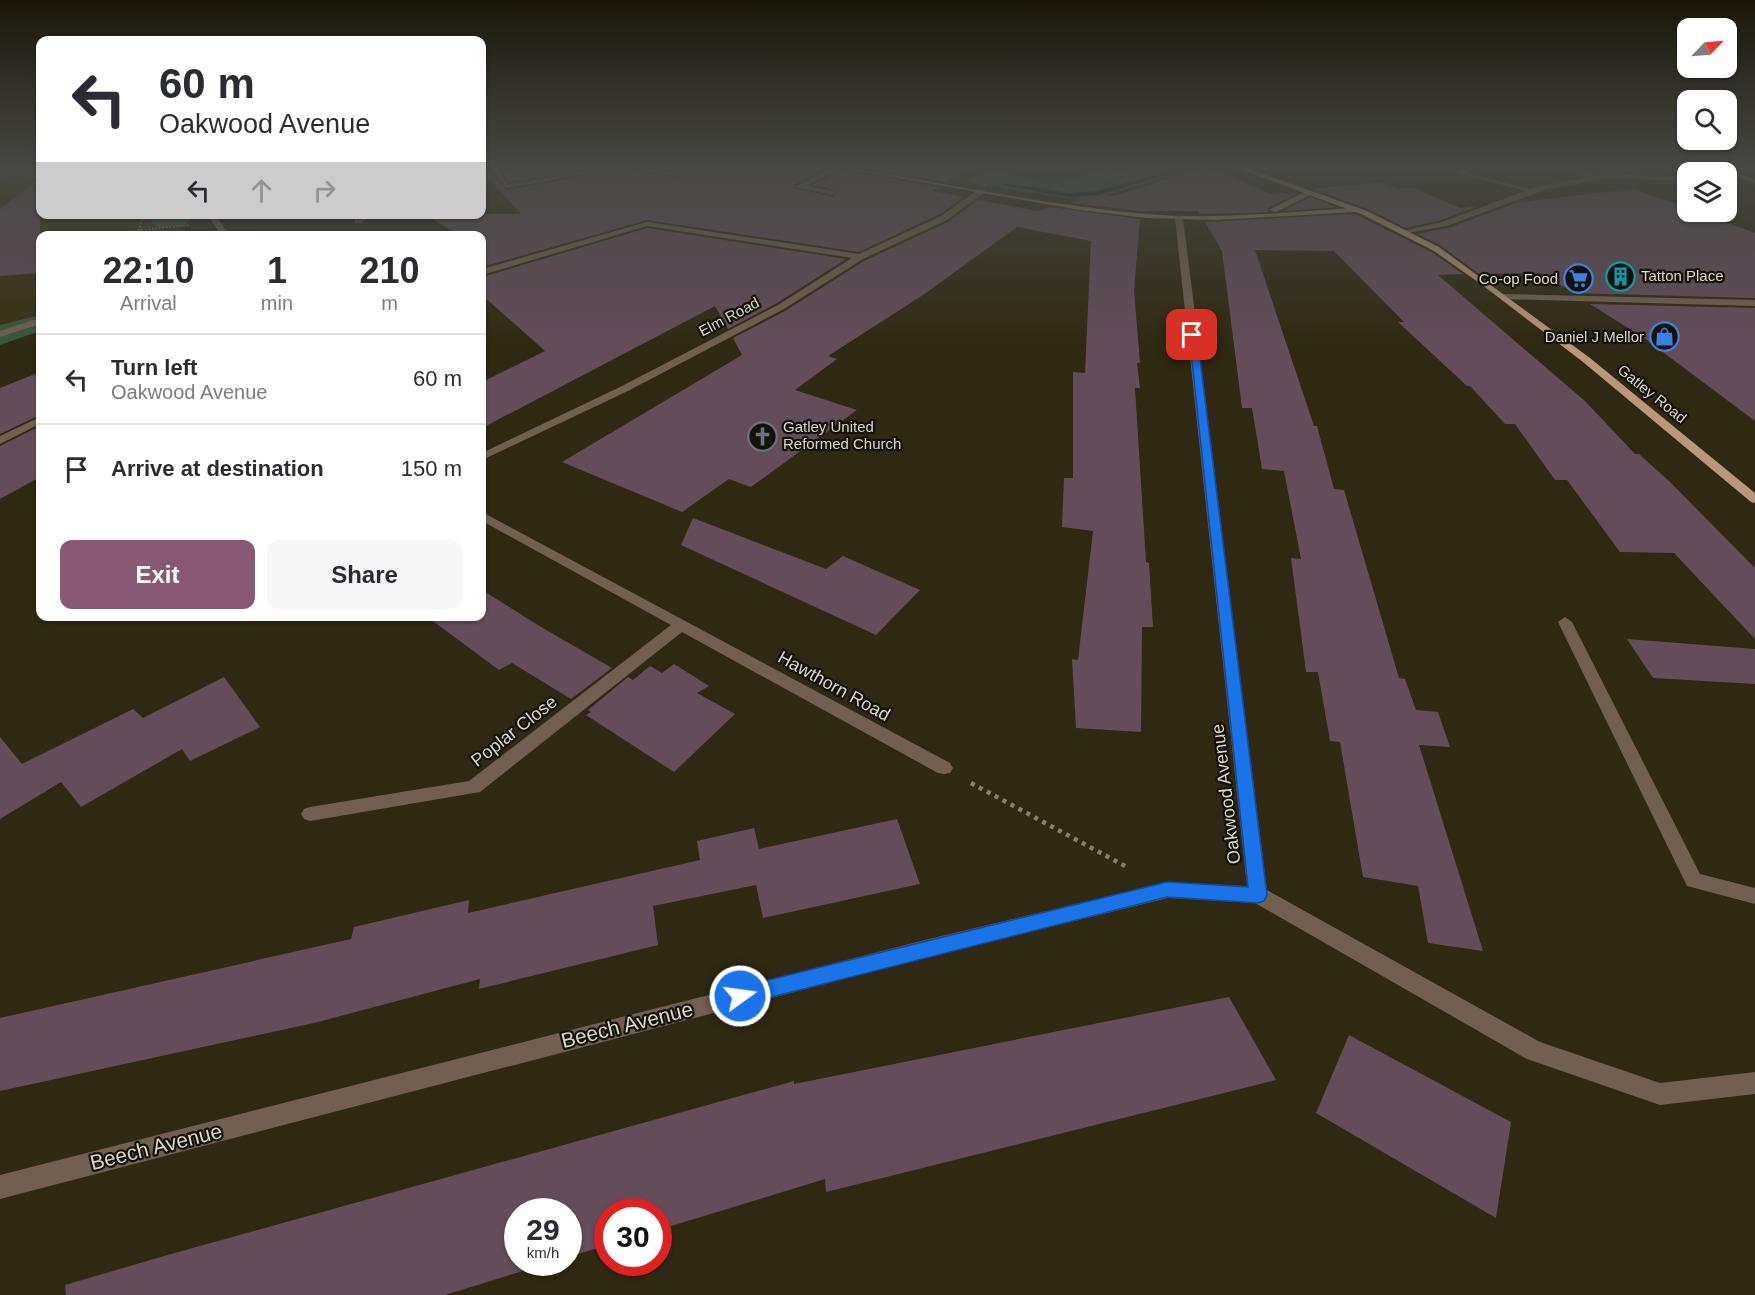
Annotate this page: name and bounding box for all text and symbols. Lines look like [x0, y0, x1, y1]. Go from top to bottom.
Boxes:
north arrow [1677, 18, 1737, 78]
map controls [1677, 18, 1737, 222]
icon: left [60, 60, 138, 138]
text: 60 m [159, 60, 255, 107]
button: search [1677, 90, 1737, 150]
text: Oakwood Avenue [159, 109, 370, 139]
button: layers [1677, 162, 1737, 222]
icon: left [182, 174, 215, 207]
icon: ahead [245, 174, 278, 207]
icon: right [308, 174, 341, 207]
text: 22:10 [102, 250, 194, 291]
text: 1 [267, 250, 287, 291]
text: 210 [359, 250, 420, 291]
building icon: Tatton Place [1604, 260, 1636, 292]
supermarket icon: Co-op Food [1563, 263, 1595, 295]
place label: Tatton Place [1641, 267, 1724, 284]
place label: Co-op Food [1479, 270, 1558, 287]
text: Arrival [120, 292, 177, 314]
text: min [261, 292, 293, 314]
text: m [381, 292, 398, 314]
street label: Elm Road [696, 294, 762, 340]
pin [1166, 309, 1217, 360]
icon: arrive [1175, 318, 1208, 351]
shop icon: Daniel J Mellor [1649, 321, 1681, 353]
place label: Daniel J Mellor [1545, 328, 1644, 345]
text: Turn left [111, 355, 197, 380]
street label: Gatley Road [1615, 361, 1690, 426]
icon: left [60, 363, 93, 396]
text: 60 m [413, 366, 462, 391]
text: Oakwood Avenue [111, 381, 267, 403]
place label: Gatley United Reformed Church [783, 418, 901, 452]
church icon: Gatley United Reformed Church [746, 420, 778, 452]
icon: arrive [60, 453, 93, 486]
text: Arrive at destination [111, 456, 324, 481]
text: 150 m [401, 456, 462, 481]
button: Exit [60, 540, 255, 609]
button: Share [267, 540, 462, 609]
street label: Hawthorn Road [774, 647, 894, 725]
street label: Poplar Close [467, 691, 561, 771]
street label: Oakwood Avenue [1207, 723, 1245, 865]
position arrow [708, 964, 772, 1028]
street label: Beech Avenue [559, 997, 695, 1052]
street label: Beech Avenue [88, 1119, 224, 1174]
speed limit sign: 30 [594, 1198, 672, 1276]
text: 29 [526, 1213, 560, 1246]
text: km/h [527, 1244, 559, 1261]

